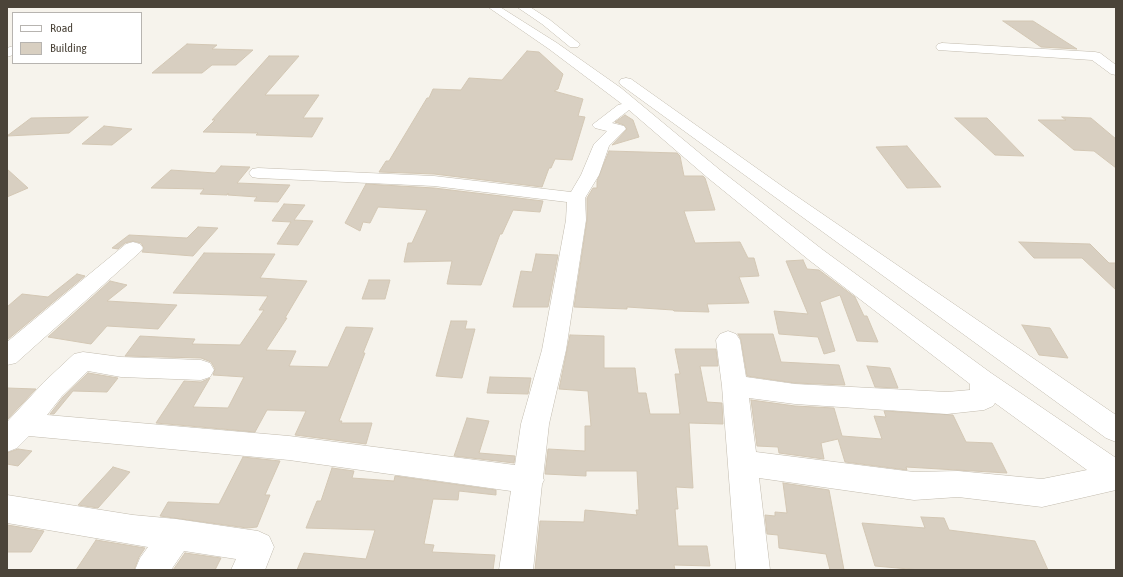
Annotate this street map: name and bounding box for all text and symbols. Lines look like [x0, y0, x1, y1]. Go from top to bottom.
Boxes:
legend [12, 12, 142, 64]
text: Road [50, 21, 73, 35]
text: Building [50, 41, 87, 55]

